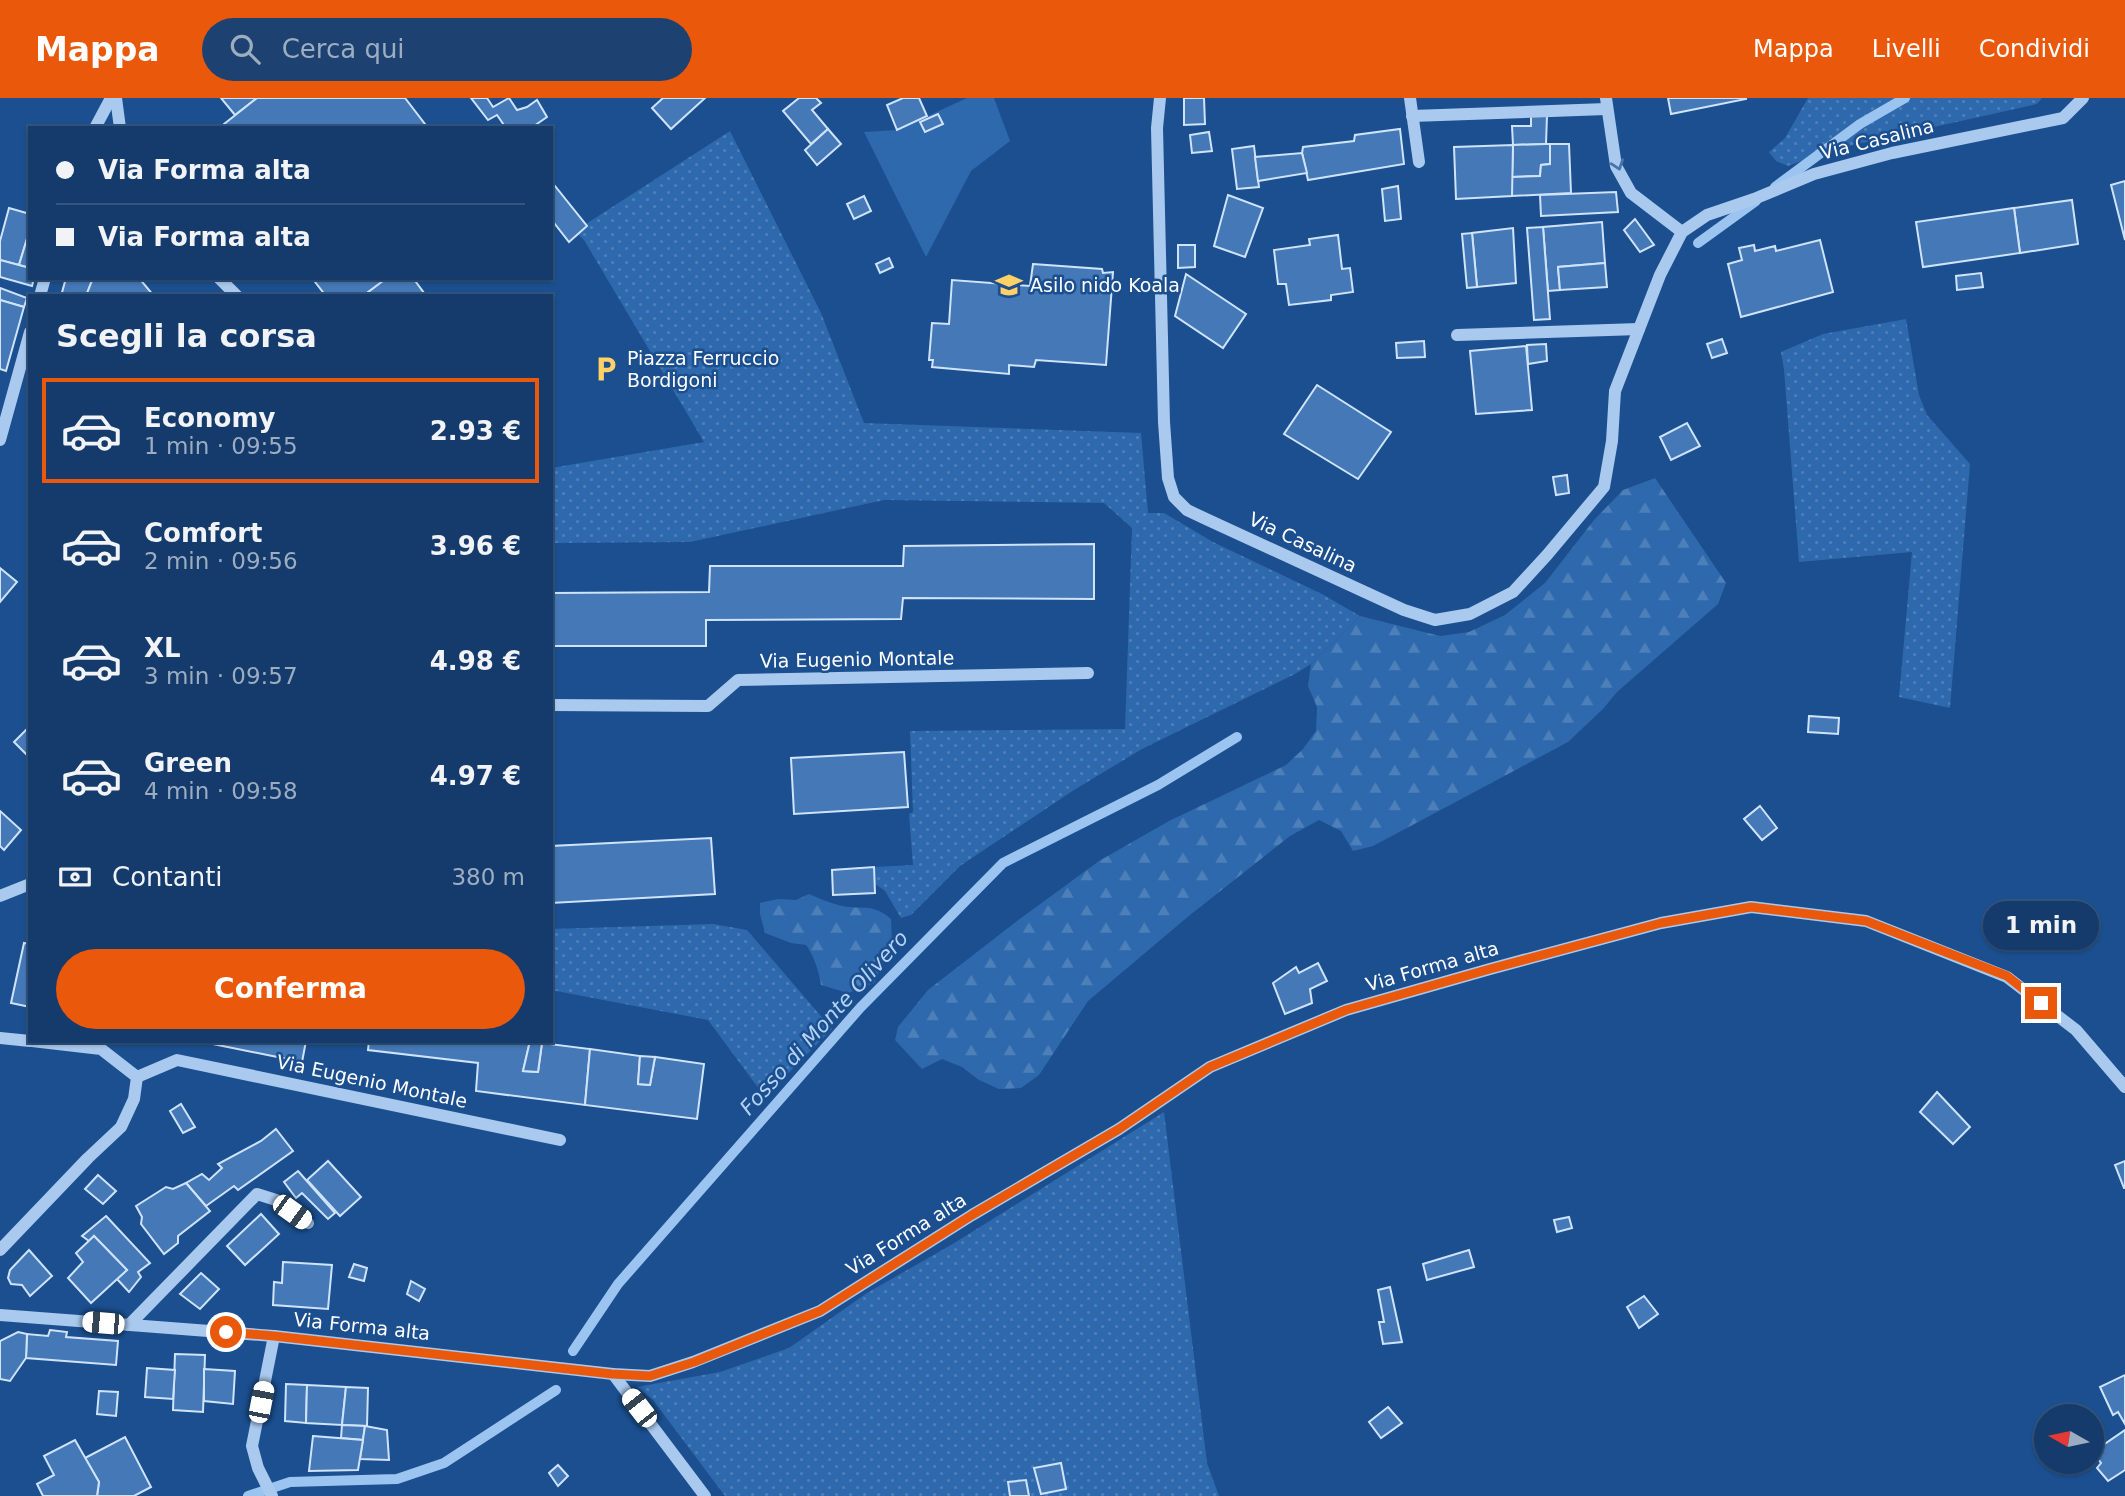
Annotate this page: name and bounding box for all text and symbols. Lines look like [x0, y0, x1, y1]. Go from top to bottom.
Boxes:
search box [202, 18, 692, 81]
text: Mappa [35, 30, 160, 69]
icon: search [226, 30, 264, 68]
text: Cerca qui [282, 34, 405, 64]
text: Mappa [1753, 35, 1834, 63]
text: Livelli [1872, 35, 1941, 63]
text: Condividi [1979, 35, 2090, 63]
street label: Via Casalina [1818, 114, 1936, 164]
text: Via Forma alta [98, 155, 311, 185]
one-way arrow [1609, 158, 1624, 170]
text: Via Forma alta [98, 222, 311, 252]
school or university icon: Asilo nido Koala [994, 270, 1024, 300]
place label: Asilo nido Koala [1030, 274, 1180, 296]
text: Scegli la corsa [56, 317, 317, 355]
place label: Piazza Ferruccio Bordigoni [627, 347, 779, 391]
parking icon: Piazza Ferruccio Bordigoni [591, 354, 621, 384]
icon: car [60, 399, 123, 462]
text: Economy [144, 403, 275, 433]
text: 2.93 € [430, 416, 521, 446]
text: 1 min · 09:55 [144, 433, 298, 459]
street label: Via Casalina [1246, 507, 1360, 577]
icon: car [60, 514, 123, 577]
text: Comfort [144, 518, 262, 548]
text: 3.96 € [430, 531, 521, 561]
text: 2 min · 09:56 [144, 548, 298, 574]
icon: car [60, 629, 123, 692]
text: XL [144, 633, 181, 663]
text: 4.98 € [430, 646, 521, 676]
street label: Via Eugenio Montale [760, 646, 954, 672]
text: 3 min · 09:57 [144, 663, 298, 689]
icon: car [60, 744, 123, 807]
text: Green [144, 748, 232, 778]
text: 4.97 € [430, 761, 521, 791]
text: 4 min · 09:58 [144, 778, 298, 804]
icon: cash [56, 858, 94, 896]
text: Contanti [112, 862, 223, 892]
text: 380 m [451, 864, 525, 890]
callout: 1 min [1983, 902, 2099, 950]
text: 1 min [2005, 912, 2077, 938]
water label: Fosso di Monte Olivero [735, 926, 913, 1120]
street label: Via Forma alta [1363, 937, 1501, 995]
button: Conferma [56, 949, 525, 1029]
route end [2025, 987, 2057, 1019]
street label: Via Eugenio Montale [275, 1050, 469, 1112]
street label: Via Forma alta [842, 1188, 970, 1280]
car [269, 1191, 316, 1233]
street label: Via Forma alta [293, 1308, 431, 1344]
car [82, 1311, 125, 1335]
route start [210, 1316, 242, 1348]
car [247, 1379, 276, 1425]
car [618, 1385, 661, 1431]
north arrow [2034, 1404, 2104, 1474]
map controls [2034, 1404, 2104, 1474]

